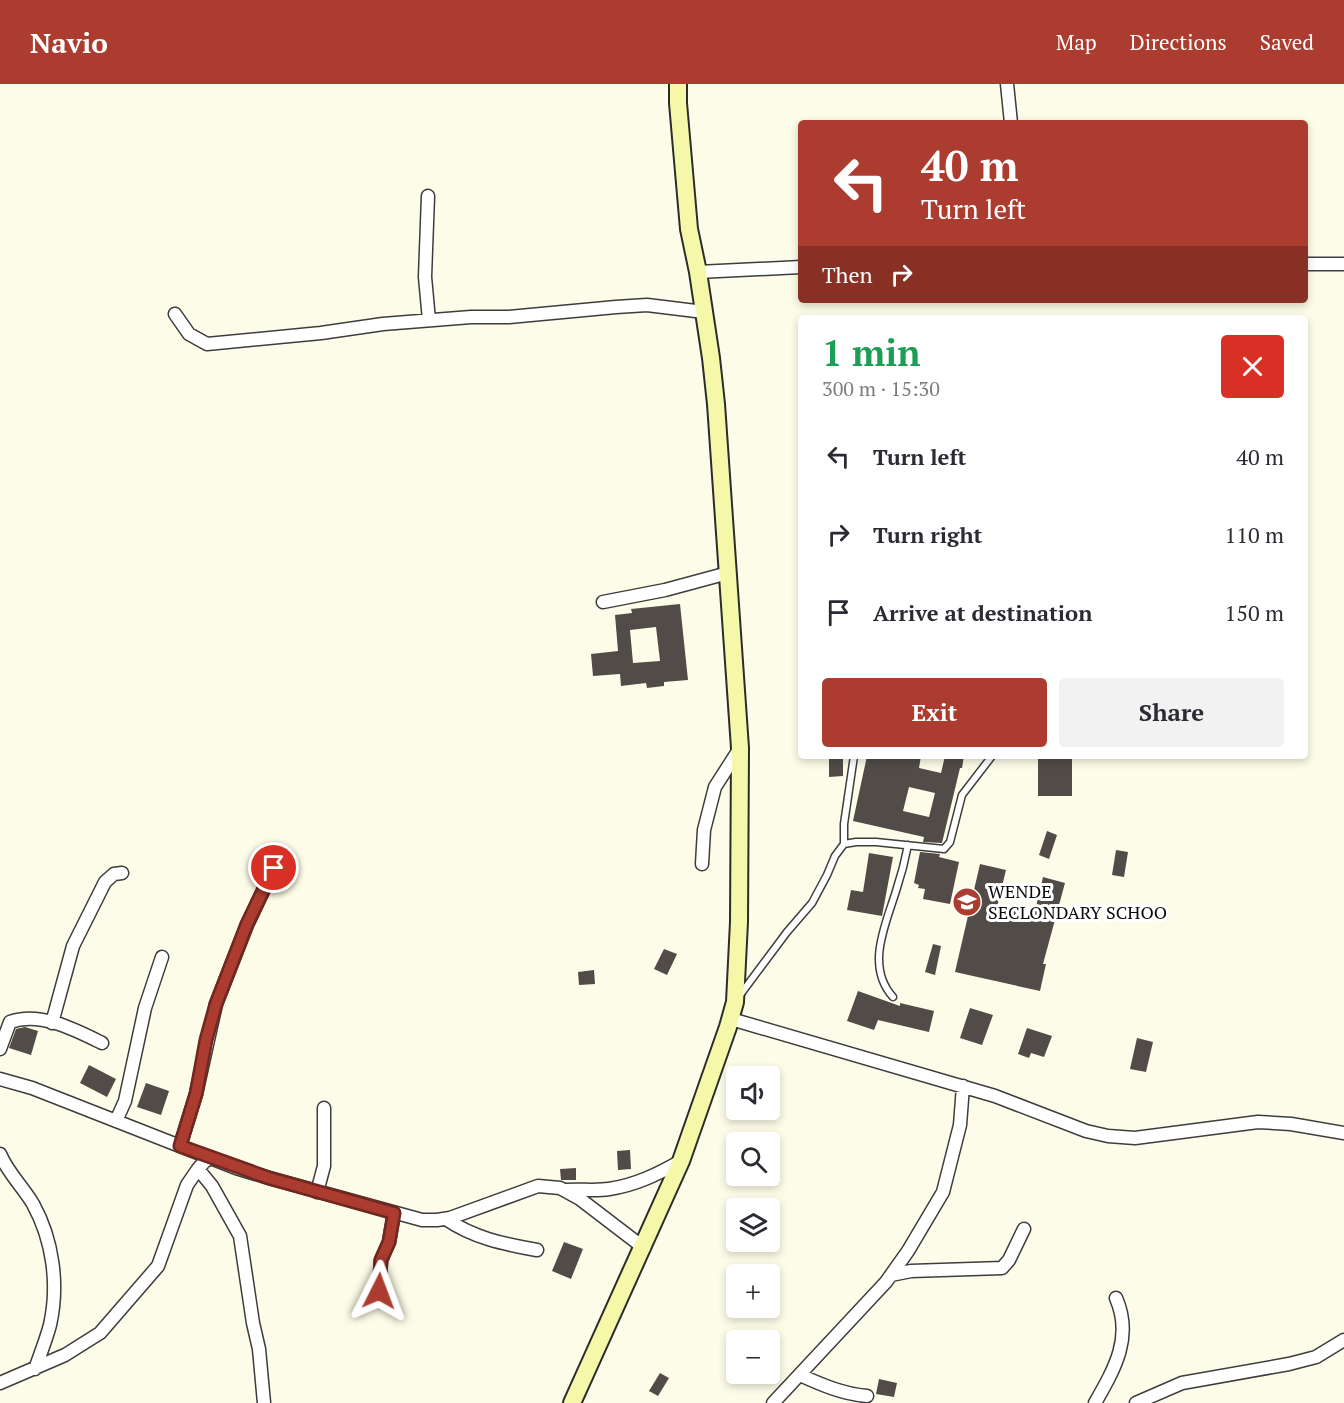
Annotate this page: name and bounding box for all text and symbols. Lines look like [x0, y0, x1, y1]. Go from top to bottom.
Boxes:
text: Navio [30, 24, 108, 61]
text: Map [1056, 28, 1097, 56]
text: Directions [1130, 28, 1227, 56]
text: Saved [1260, 28, 1314, 56]
text: 40 m [921, 137, 1019, 193]
icon: left [822, 144, 900, 222]
text: Turn left [921, 191, 1026, 227]
icon: right [885, 258, 918, 291]
text: Then [822, 260, 873, 289]
text: 1 min [822, 329, 920, 376]
button: close [1221, 335, 1284, 398]
text: 300 m · 15:30 [822, 375, 940, 402]
icon: left [822, 440, 855, 473]
text: Turn left [873, 442, 966, 471]
text: 40 m [1236, 442, 1284, 471]
icon: right [822, 518, 855, 551]
text: Turn right [873, 520, 982, 549]
text: 110 m [1224, 520, 1284, 549]
icon: arrive [822, 596, 855, 629]
text: Arrive at destination [873, 598, 1092, 627]
text: 150 m [1224, 598, 1284, 627]
button: Exit [822, 678, 1047, 747]
button: Share [1059, 678, 1284, 747]
pin [248, 842, 299, 893]
icon: arrive [257, 851, 290, 884]
place label: WENDE SECLONDARY SCHOO [988, 879, 1167, 924]
school or university icon: WENDE SECLONDARY SCHOO [951, 886, 983, 918]
map controls [726, 1066, 780, 1384]
button: sound [726, 1066, 780, 1120]
button: search [726, 1132, 780, 1186]
button: layers [726, 1198, 780, 1252]
position arrow [347, 1259, 411, 1323]
button: + [726, 1264, 780, 1318]
button: − [726, 1330, 780, 1384]

